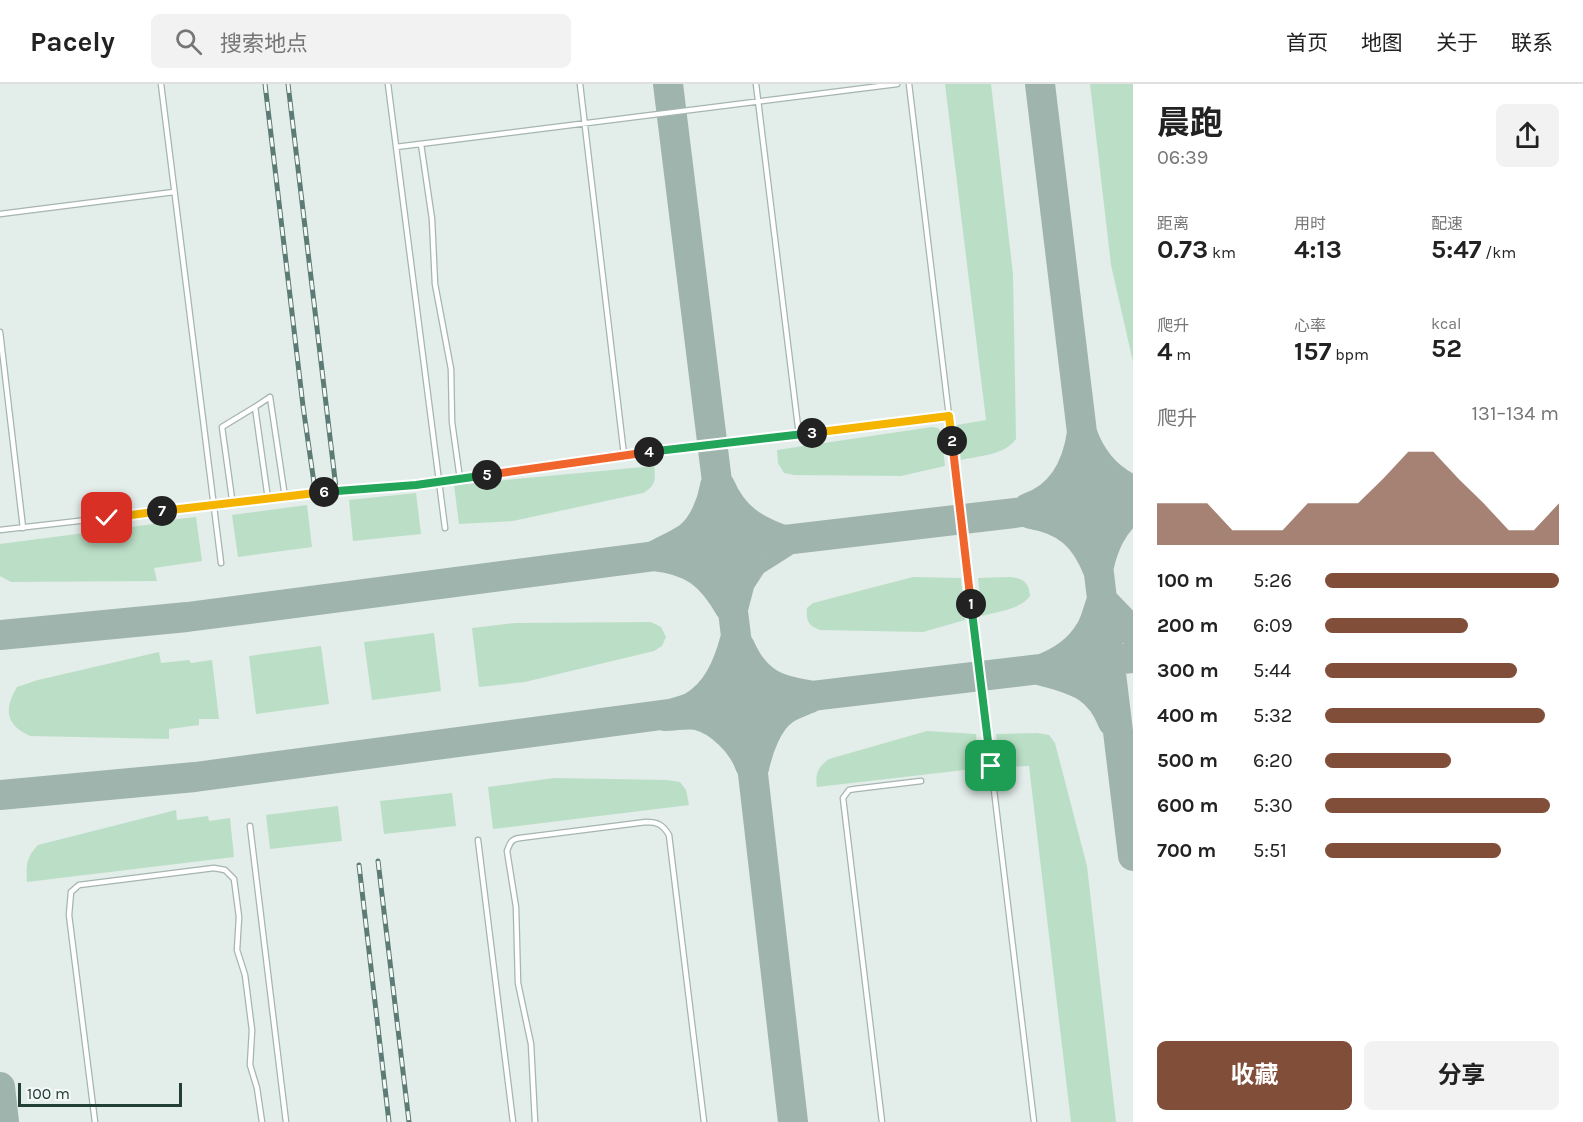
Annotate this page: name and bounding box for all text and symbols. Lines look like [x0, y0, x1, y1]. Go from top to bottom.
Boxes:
search box [151, 14, 571, 68]
text: Pacely [30, 25, 115, 58]
icon: search [172, 25, 205, 58]
text: 搜索地点 [220, 31, 308, 57]
text: 首页 [1286, 31, 1328, 55]
text: 地图 [1361, 31, 1403, 55]
text: 关于 [1436, 31, 1478, 55]
text: 联系 [1511, 31, 1553, 55]
text: 晨跑 [1157, 104, 1223, 142]
button: share [1496, 104, 1559, 167]
text: 06:39 [1157, 146, 1208, 169]
text: 距离 [1157, 214, 1189, 233]
text: 用时 [1294, 214, 1326, 233]
text: 配速 [1431, 214, 1463, 233]
text: 0.73 [1157, 234, 1208, 265]
text: 4:13 [1294, 234, 1342, 265]
text: 5:47 [1431, 234, 1482, 265]
text: km [1208, 243, 1236, 262]
text: /km [1482, 243, 1516, 262]
text: kcal [1431, 314, 1462, 333]
text: 爬升 [1157, 316, 1189, 335]
text: 心率 [1294, 316, 1326, 335]
text: 52 [1431, 333, 1462, 364]
text: 4 [1157, 336, 1172, 367]
text: 157 [1294, 336, 1331, 367]
text: m [1172, 345, 1191, 364]
text: bpm [1331, 345, 1369, 364]
text: 131–134 m [1471, 402, 1559, 425]
text: 爬升 [1157, 407, 1197, 430]
pin: 3 [797, 418, 827, 448]
text: 3 [807, 423, 817, 442]
pin: 2 [937, 426, 967, 456]
text: 2 [947, 431, 957, 450]
pin: 4 [634, 437, 664, 467]
text: 4 [644, 442, 654, 461]
pin: 5 [472, 460, 502, 490]
text: 5 [482, 465, 492, 484]
pin: 6 [309, 477, 339, 507]
text: 6 [319, 482, 329, 501]
pin [81, 492, 132, 543]
pin: 7 [147, 496, 177, 526]
icon: check [90, 501, 123, 534]
text: 7 [158, 501, 166, 520]
text: 100 m [1157, 569, 1213, 592]
text: 5:26 [1253, 569, 1292, 592]
pin: 1 [956, 589, 986, 619]
text: 1 [968, 594, 974, 613]
text: 200 m [1157, 614, 1218, 637]
text: 6:09 [1253, 614, 1293, 637]
text: 300 m [1157, 659, 1219, 682]
text: 5:44 [1253, 659, 1291, 682]
text: 400 m [1157, 704, 1218, 727]
text: 5:32 [1253, 704, 1292, 727]
pin [965, 740, 1016, 791]
icon: arrive [974, 749, 1007, 782]
text: 500 m [1157, 749, 1218, 772]
text: 6:20 [1253, 749, 1293, 772]
text: 600 m [1157, 794, 1218, 817]
text: 5:30 [1253, 794, 1293, 817]
text: 700 m [1157, 839, 1216, 862]
text: 5:51 [1253, 839, 1287, 862]
button: 收藏 [1157, 1041, 1352, 1110]
button: 分享 [1364, 1041, 1559, 1110]
scale bar [18, 1080, 182, 1108]
text: 100 m [27, 1084, 70, 1103]

